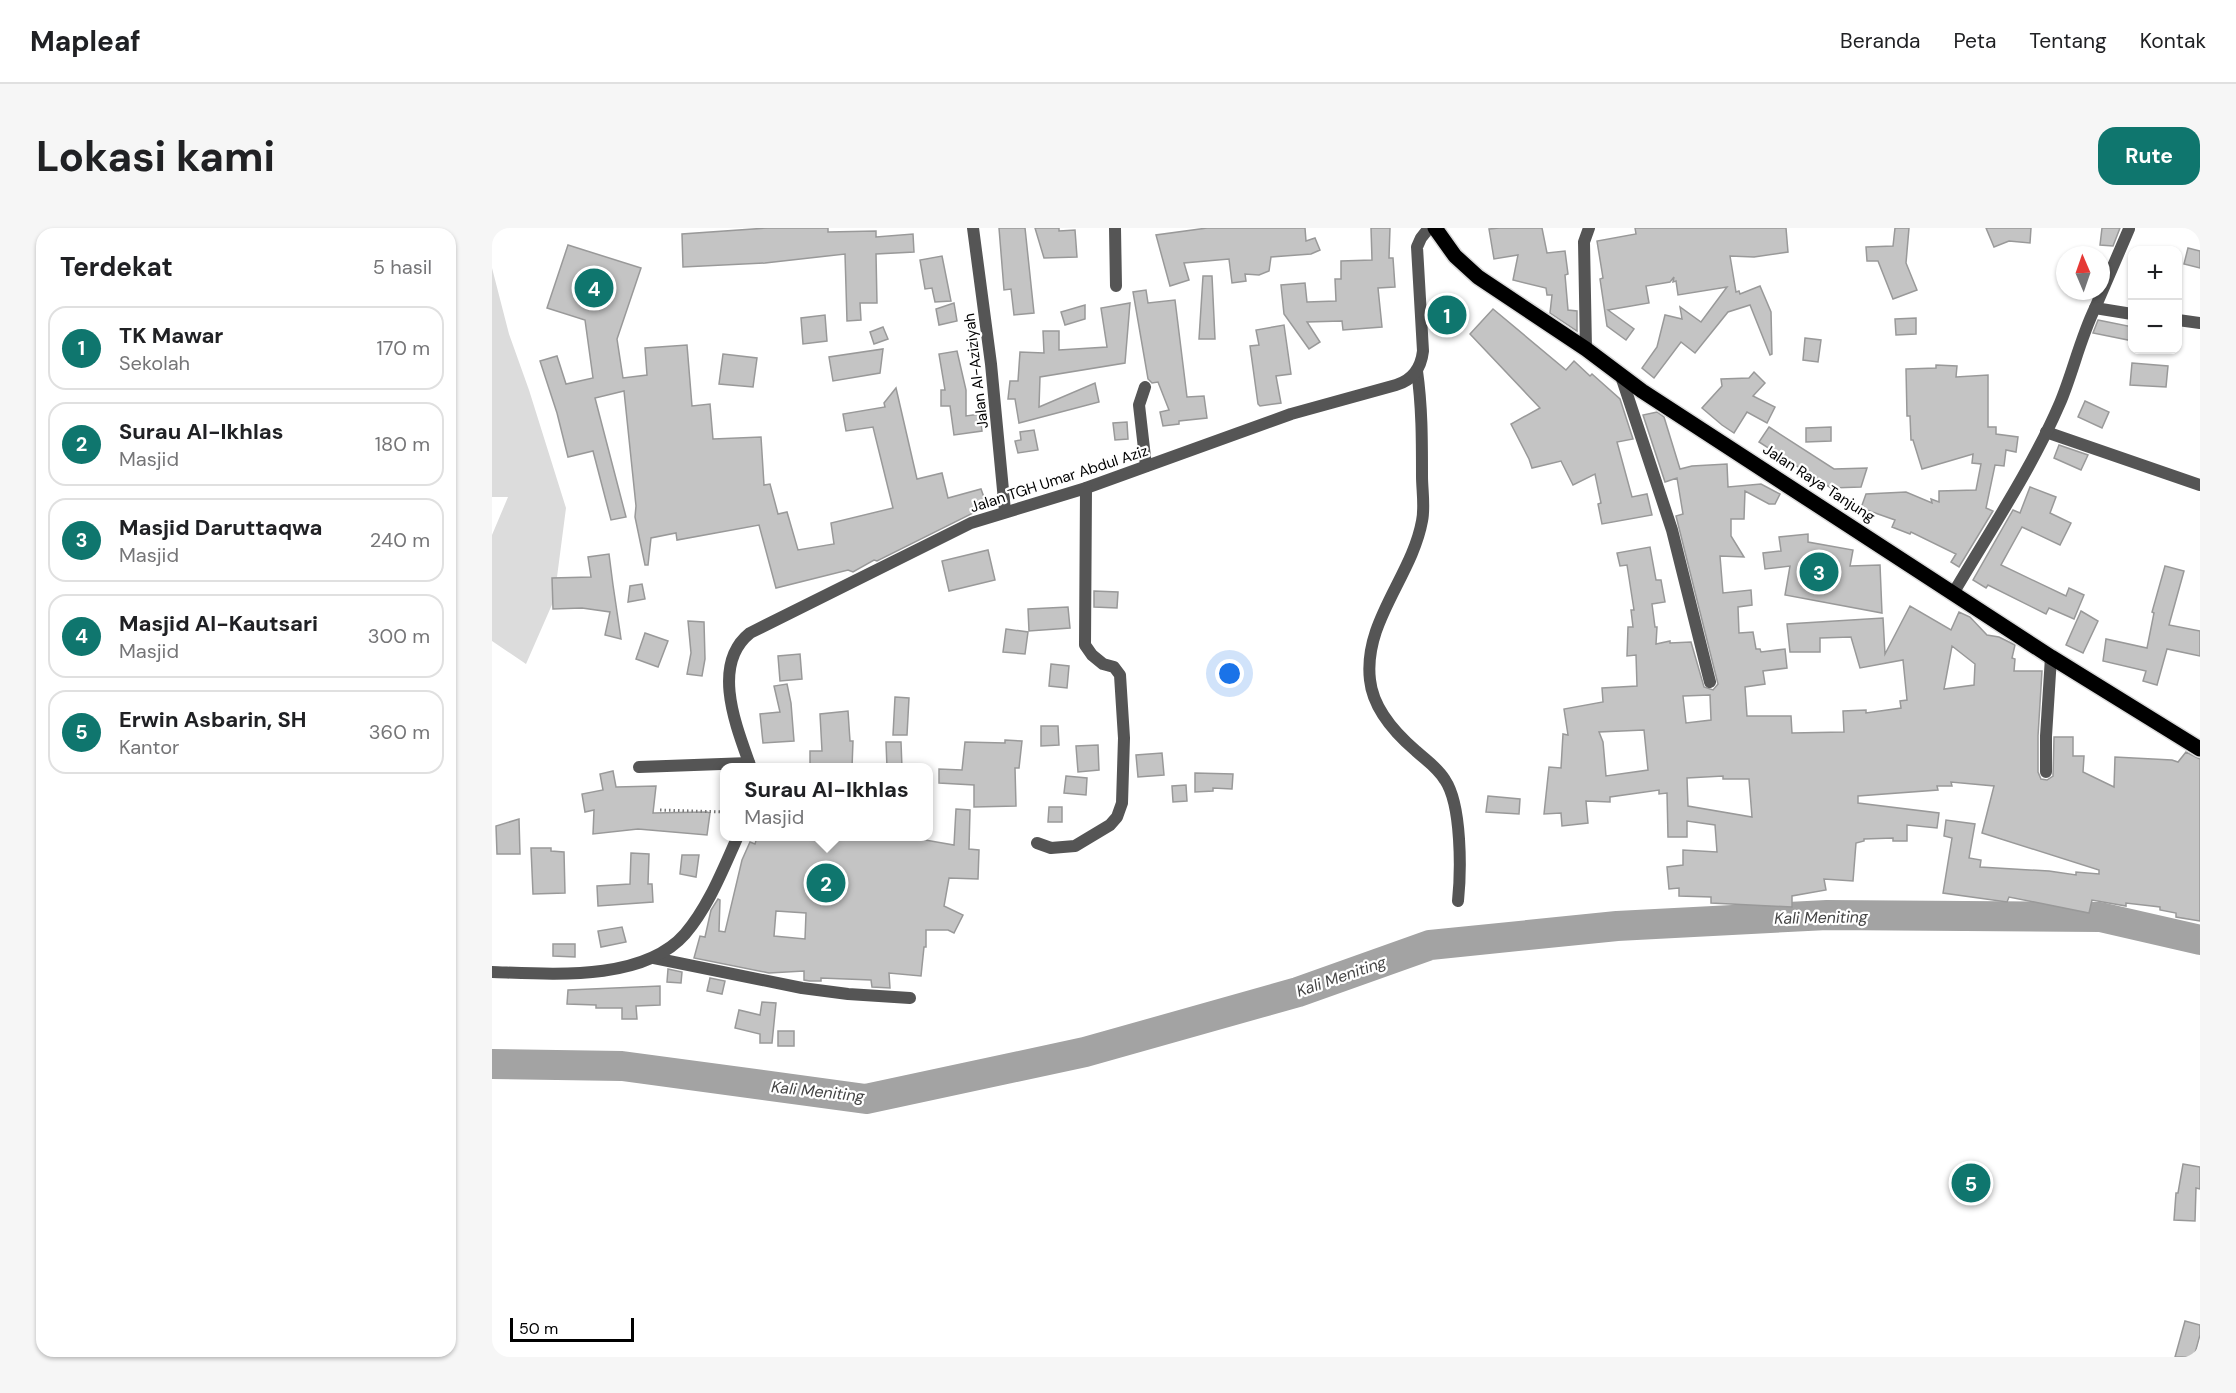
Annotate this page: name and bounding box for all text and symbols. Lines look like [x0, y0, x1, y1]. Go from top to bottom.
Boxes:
text: Mapleaf [30, 23, 141, 60]
text: Beranda [1840, 27, 1921, 55]
text: Peta [1954, 27, 1996, 55]
text: Tentang [2029, 27, 2107, 55]
text: Kontak [2140, 27, 2206, 55]
button: Rute [2098, 127, 2200, 185]
text: Lokasi kami [36, 129, 275, 184]
north arrow [2056, 246, 2110, 300]
map controls [2128, 246, 2182, 354]
button: + [2128, 246, 2182, 300]
text: Terdekat [60, 250, 173, 284]
text: 5 hasil [373, 254, 432, 280]
pin: 4 [574, 266, 614, 310]
pin: 1 [1428, 292, 1466, 338]
button: − [2128, 300, 2182, 354]
street label: Jalan Al-Aziziyah [959, 312, 993, 430]
text: TK Mawar [119, 321, 223, 350]
text: 1 [78, 335, 85, 361]
text: 170 m [377, 335, 430, 361]
text: Sekolah [119, 350, 190, 376]
text: Surau Al-Ikhlas [119, 417, 283, 446]
text: 2 [76, 431, 87, 457]
text: 180 m [375, 431, 430, 457]
street label: Jalan Raya Tanjung [1759, 439, 1879, 527]
street label: Jalan TGH Umar Abdul Aziz [967, 441, 1151, 517]
text: Masjid [119, 446, 179, 472]
text: Masjid Daruttaqwa [119, 513, 322, 542]
text: 3 [75, 527, 88, 553]
text: 240 m [370, 527, 430, 553]
text: Masjid [119, 542, 179, 568]
pin: 3 [1800, 550, 1838, 594]
text: Masjid Al-Kautsari [119, 609, 318, 638]
text: 4 [75, 623, 88, 649]
text: 300 m [368, 623, 430, 649]
text: Masjid [119, 638, 179, 664]
your location [1215, 659, 1244, 688]
text: Erwin Asbarin, SH [119, 705, 306, 734]
text: 5 [75, 719, 88, 745]
text: 360 m [369, 719, 430, 745]
text: Kantor [119, 734, 179, 760]
popup [720, 763, 933, 841]
text: Surau Al-Ikhlas [744, 775, 909, 804]
text: Masjid [744, 804, 804, 830]
pin: 2 [806, 860, 846, 906]
water label: Kali Meniting [1774, 906, 1869, 929]
water label: Kali Meniting [1294, 951, 1390, 1002]
water label: Kali Meniting [770, 1076, 867, 1107]
pin: 5 [1952, 1160, 1990, 1206]
scale bar [510, 1315, 634, 1342]
text: 50 m [519, 1318, 558, 1339]

